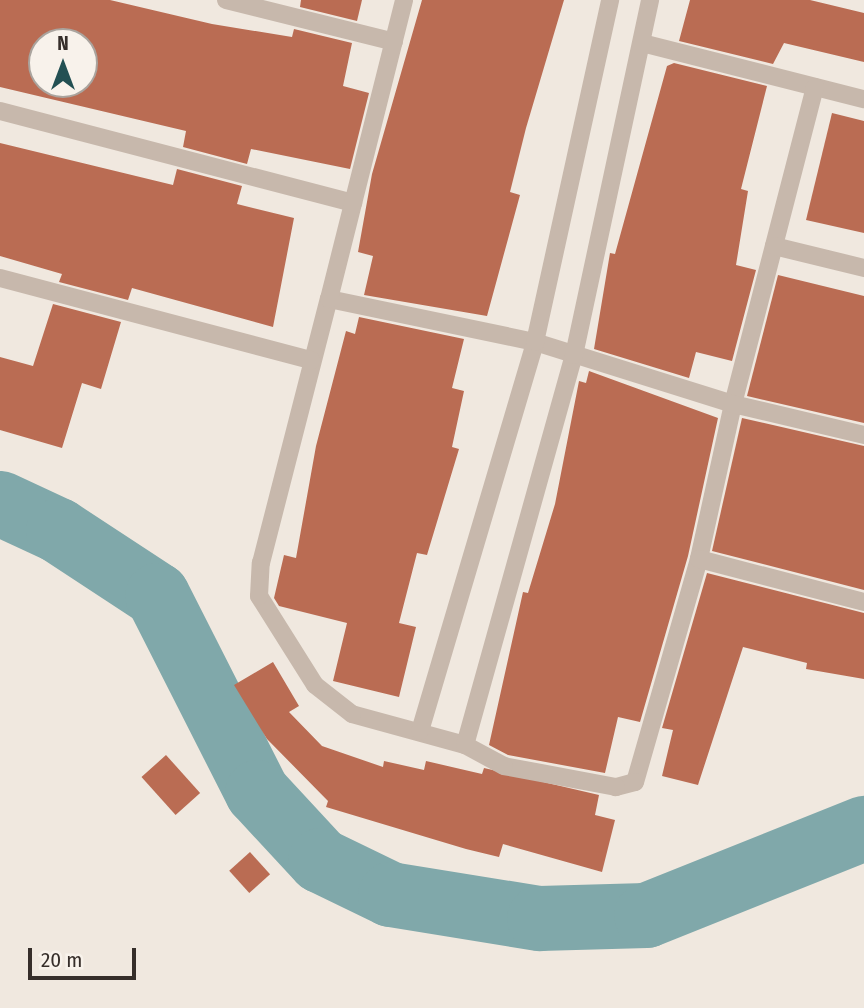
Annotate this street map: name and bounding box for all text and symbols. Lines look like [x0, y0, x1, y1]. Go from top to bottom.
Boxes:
north arrow [28, 28, 98, 98]
text: N [57, 32, 69, 55]
scale bar [32, 934, 140, 978]
text: 20 m [41, 947, 82, 973]

